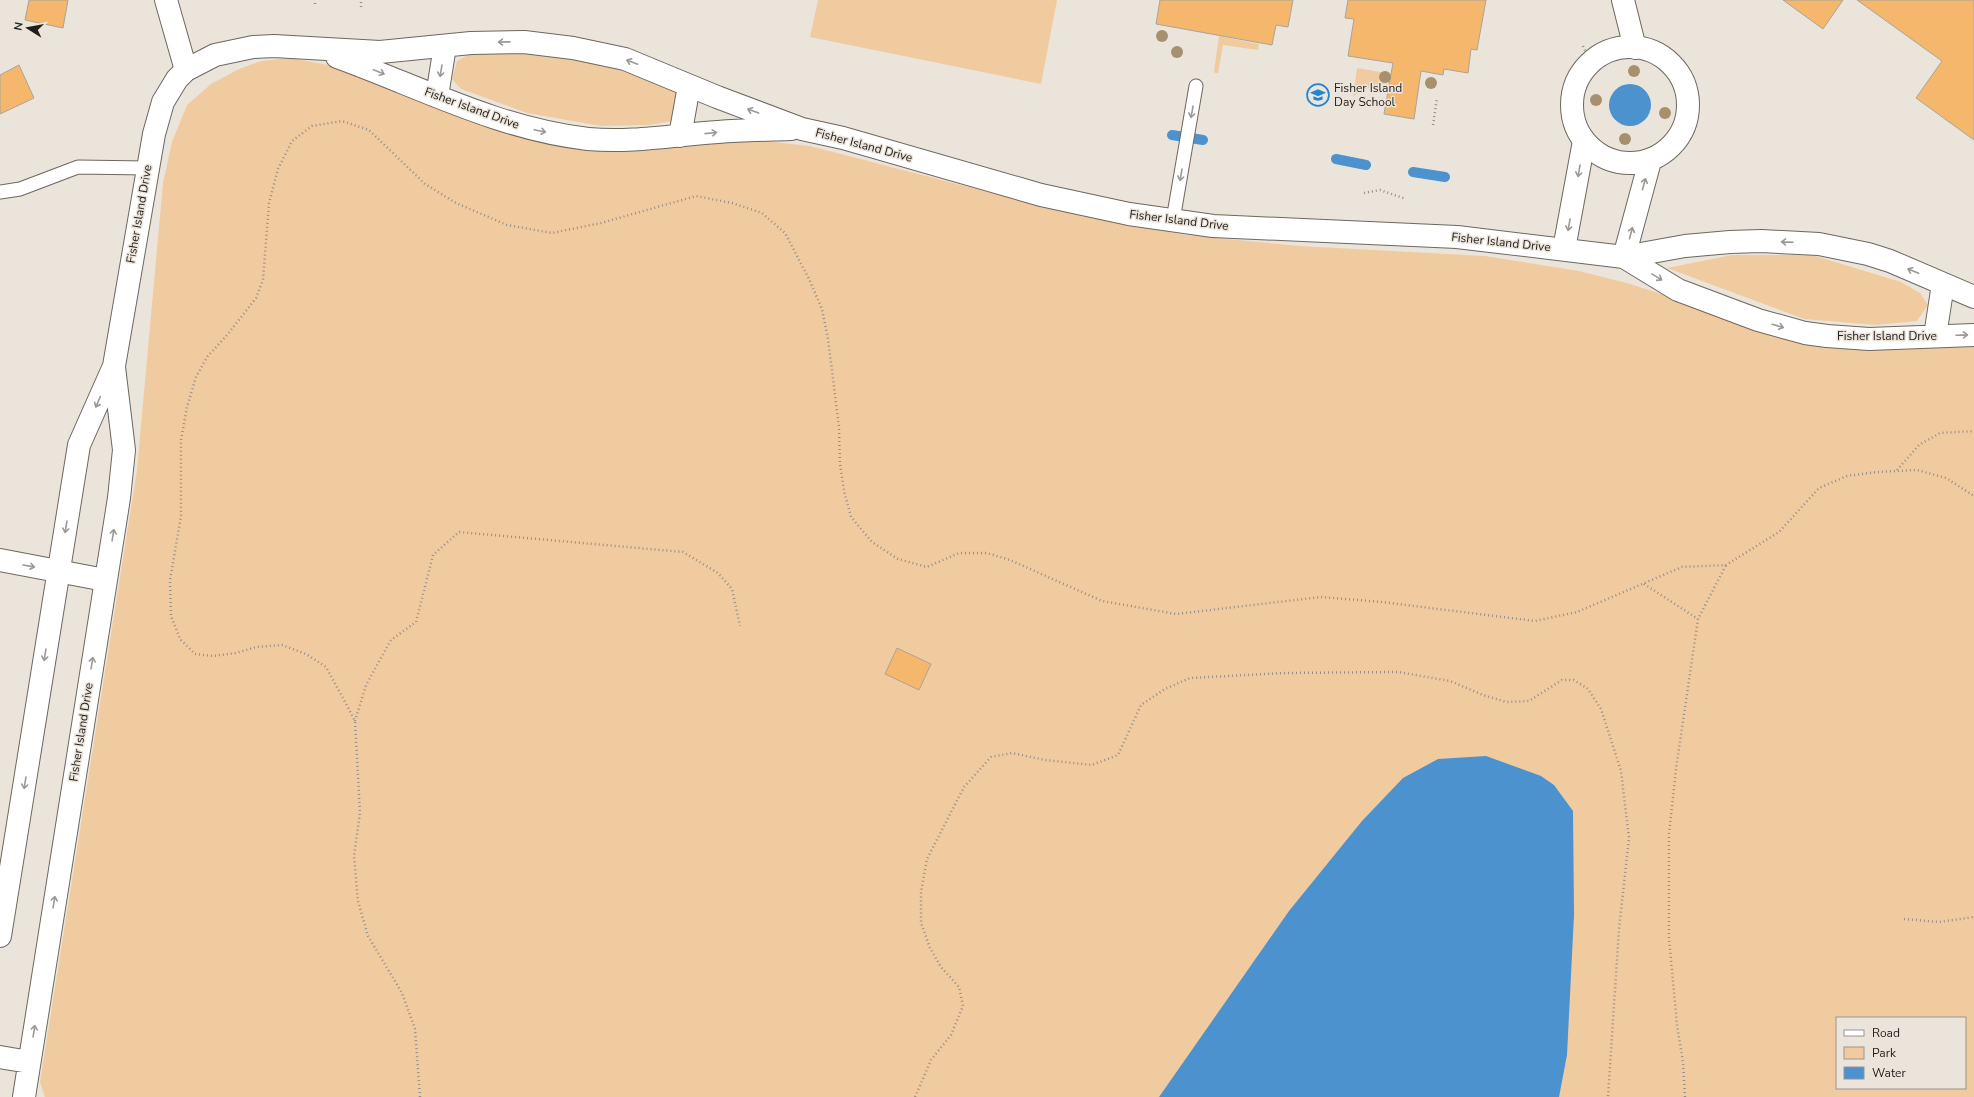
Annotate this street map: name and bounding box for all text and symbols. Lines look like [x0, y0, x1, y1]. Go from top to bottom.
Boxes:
north arrow [8, 8, 48, 48]
text: N [11, 21, 27, 32]
one-way arrow [498, 38, 511, 46]
one-way arrow [627, 57, 639, 65]
one-way arrow [437, 64, 445, 77]
one-way arrow [372, 69, 384, 77]
place label: Fisher Island Day School [1334, 80, 1402, 110]
school or university icon: Fisher Island Day School [1305, 82, 1331, 108]
street label: Fisher Island Drive [422, 83, 522, 133]
one-way arrow [1188, 105, 1196, 118]
one-way arrow [747, 106, 759, 114]
street label: Fisher Island Drive [814, 124, 914, 166]
one-way arrow [533, 127, 546, 135]
one-way arrow [704, 129, 717, 137]
street label: Fisher Island Drive [122, 163, 156, 265]
one-way arrow [1574, 164, 1582, 177]
one-way arrow [1176, 169, 1184, 182]
one-way arrow [1641, 178, 1648, 191]
street label: Fisher Island Drive [1128, 206, 1230, 234]
one-way arrow [1565, 218, 1573, 231]
one-way arrow [1627, 226, 1635, 239]
street label: Fisher Island Drive [1451, 229, 1551, 255]
one-way arrow [1781, 238, 1794, 246]
one-way arrow [1907, 266, 1919, 274]
one-way arrow [1651, 274, 1663, 282]
one-way arrow [1771, 323, 1784, 330]
street label: Fisher Island Drive [1837, 328, 1937, 344]
one-way arrow [1955, 331, 1968, 339]
one-way arrow [94, 395, 101, 407]
one-way arrow [62, 520, 70, 533]
one-way arrow [109, 529, 117, 542]
one-way arrow [22, 562, 35, 570]
one-way arrow [41, 648, 49, 661]
one-way arrow [88, 657, 96, 670]
street label: Fisher Island Drive [65, 681, 97, 783]
one-way arrow [20, 776, 28, 789]
one-way arrow [50, 896, 58, 909]
legend [1836, 1017, 1966, 1089]
one-way arrow [30, 1025, 38, 1038]
text: Road [1872, 1025, 1900, 1041]
text: Park [1872, 1045, 1897, 1061]
text: Water [1872, 1065, 1906, 1081]

